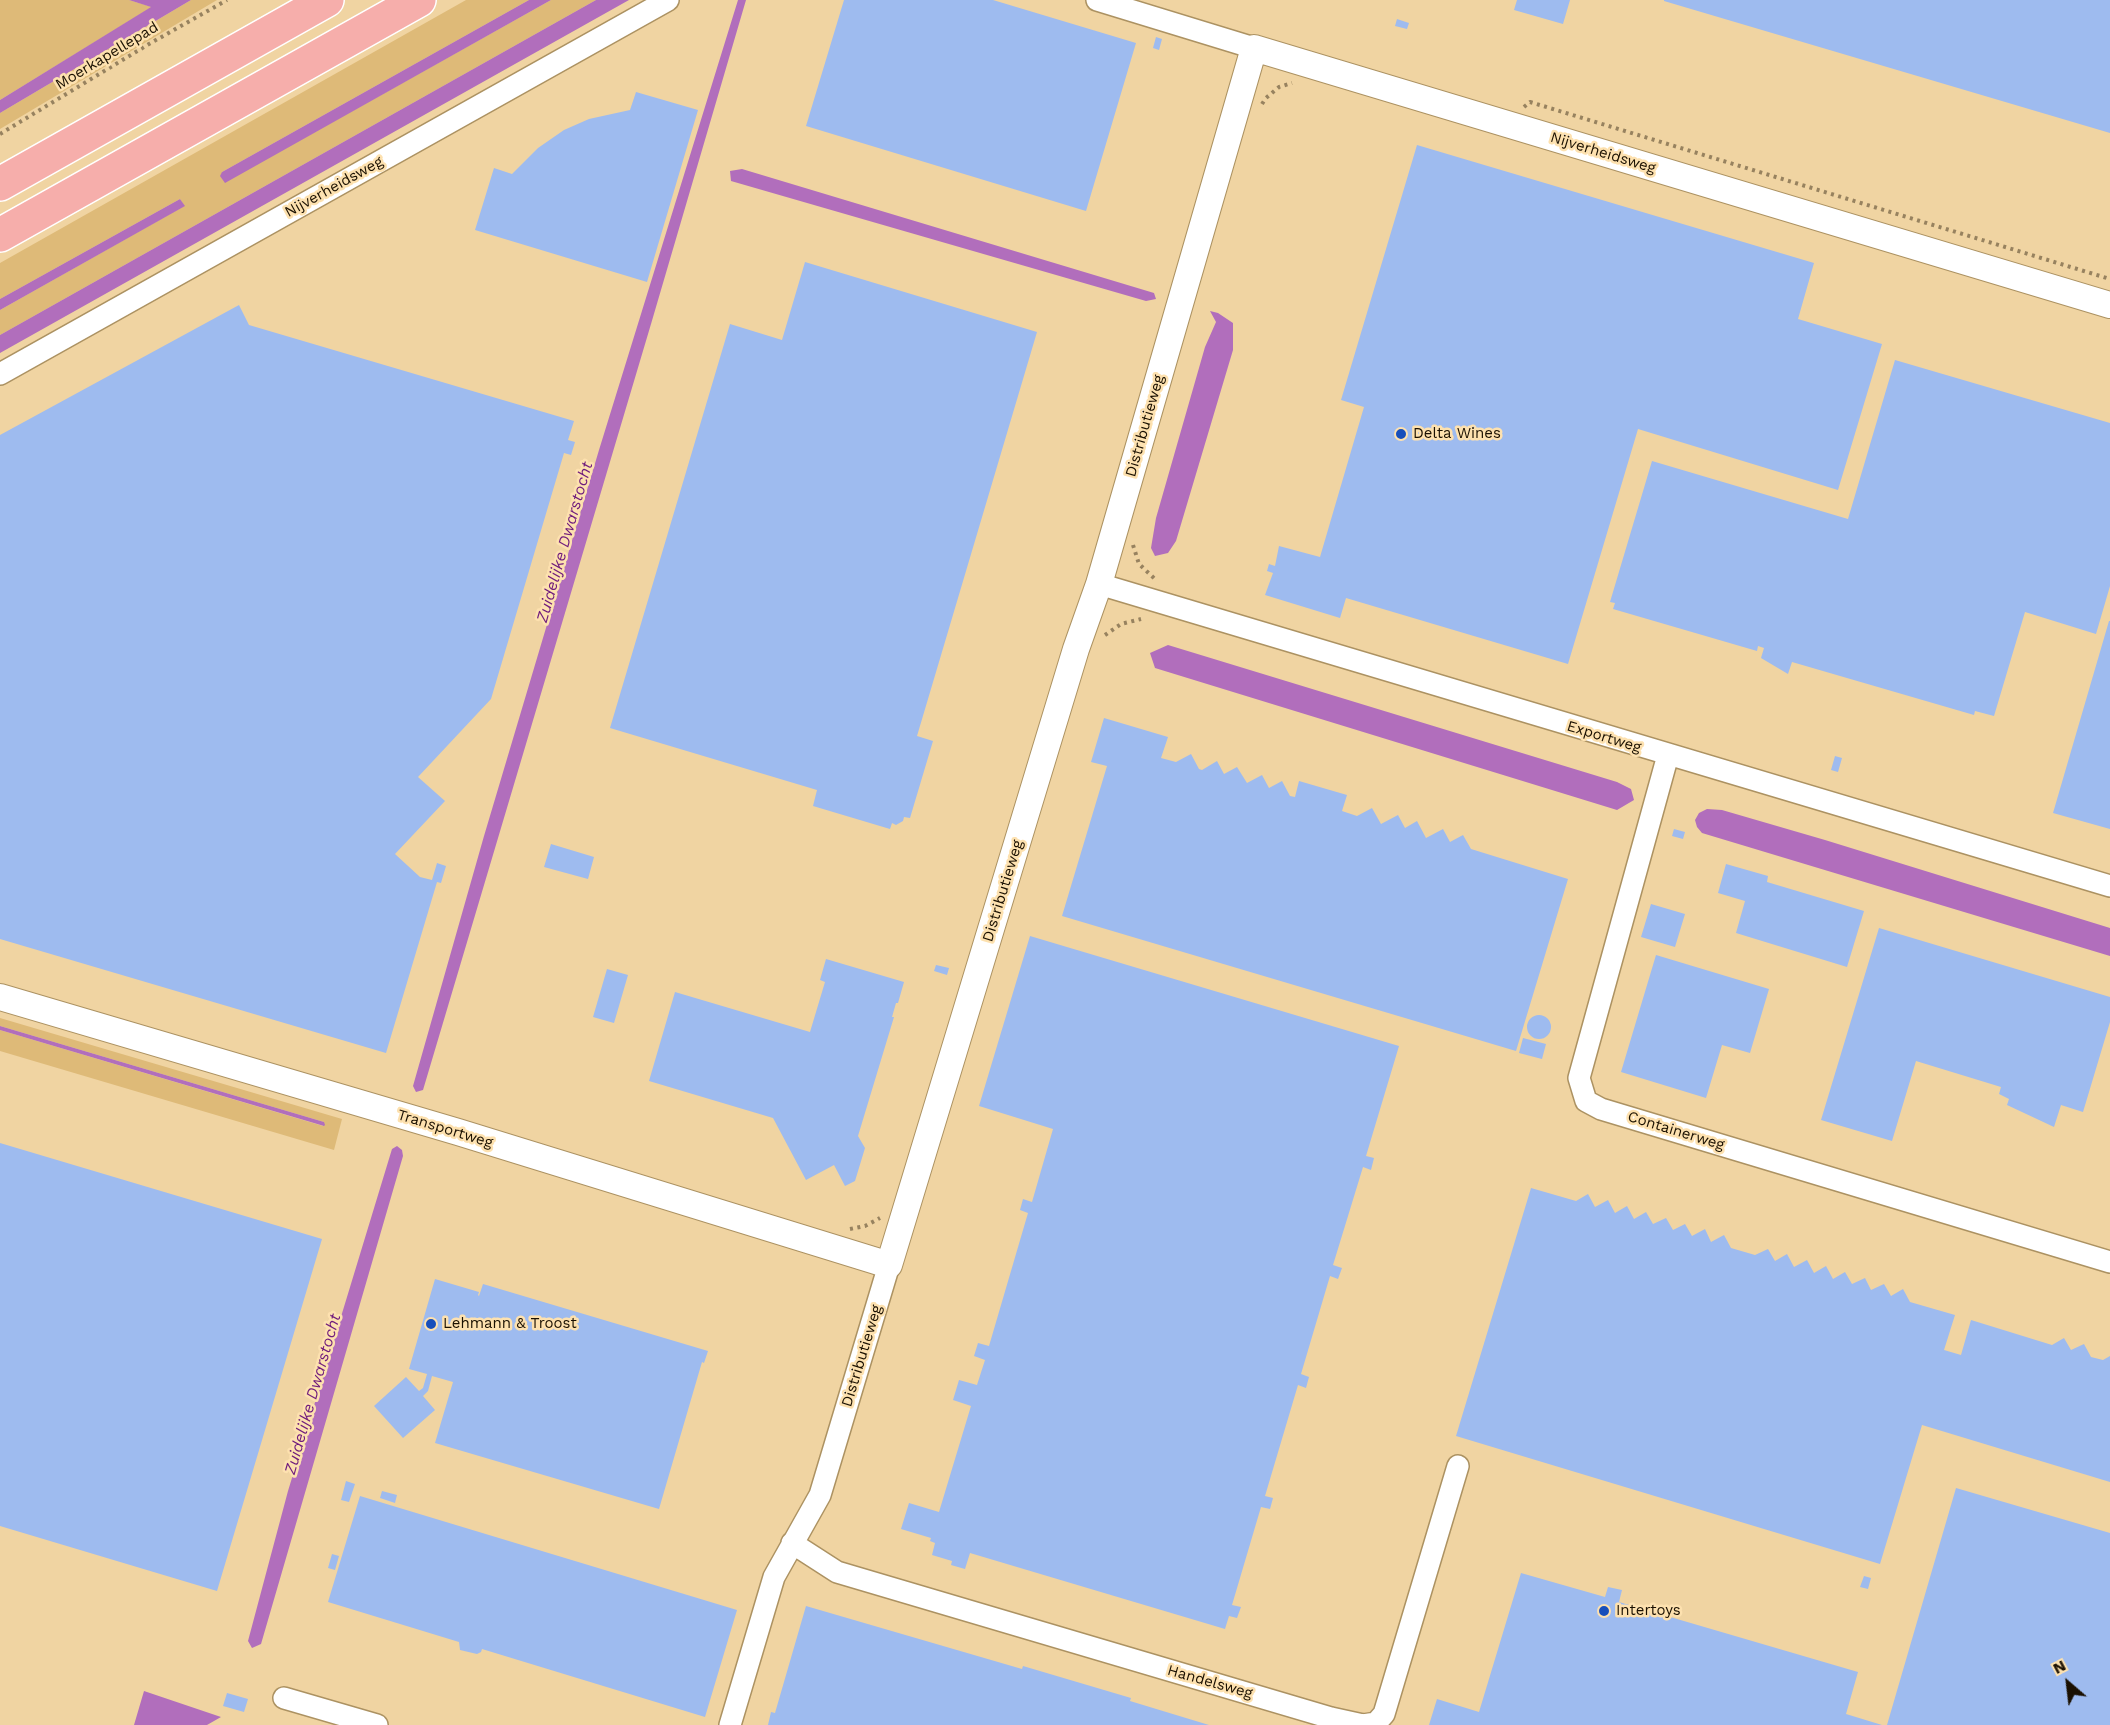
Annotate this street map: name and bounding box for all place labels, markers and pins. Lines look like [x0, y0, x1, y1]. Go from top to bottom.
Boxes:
place label: Delta Wines [1413, 425, 1501, 443]
marker: Delta Wines [1394, 427, 1408, 441]
place label: Lehmann & Troost [443, 1315, 577, 1333]
marker: Lehmann & Troost [424, 1317, 438, 1331]
place label: Intertoys [1616, 1602, 1681, 1620]
marker: Intertoys [1597, 1604, 1611, 1618]

